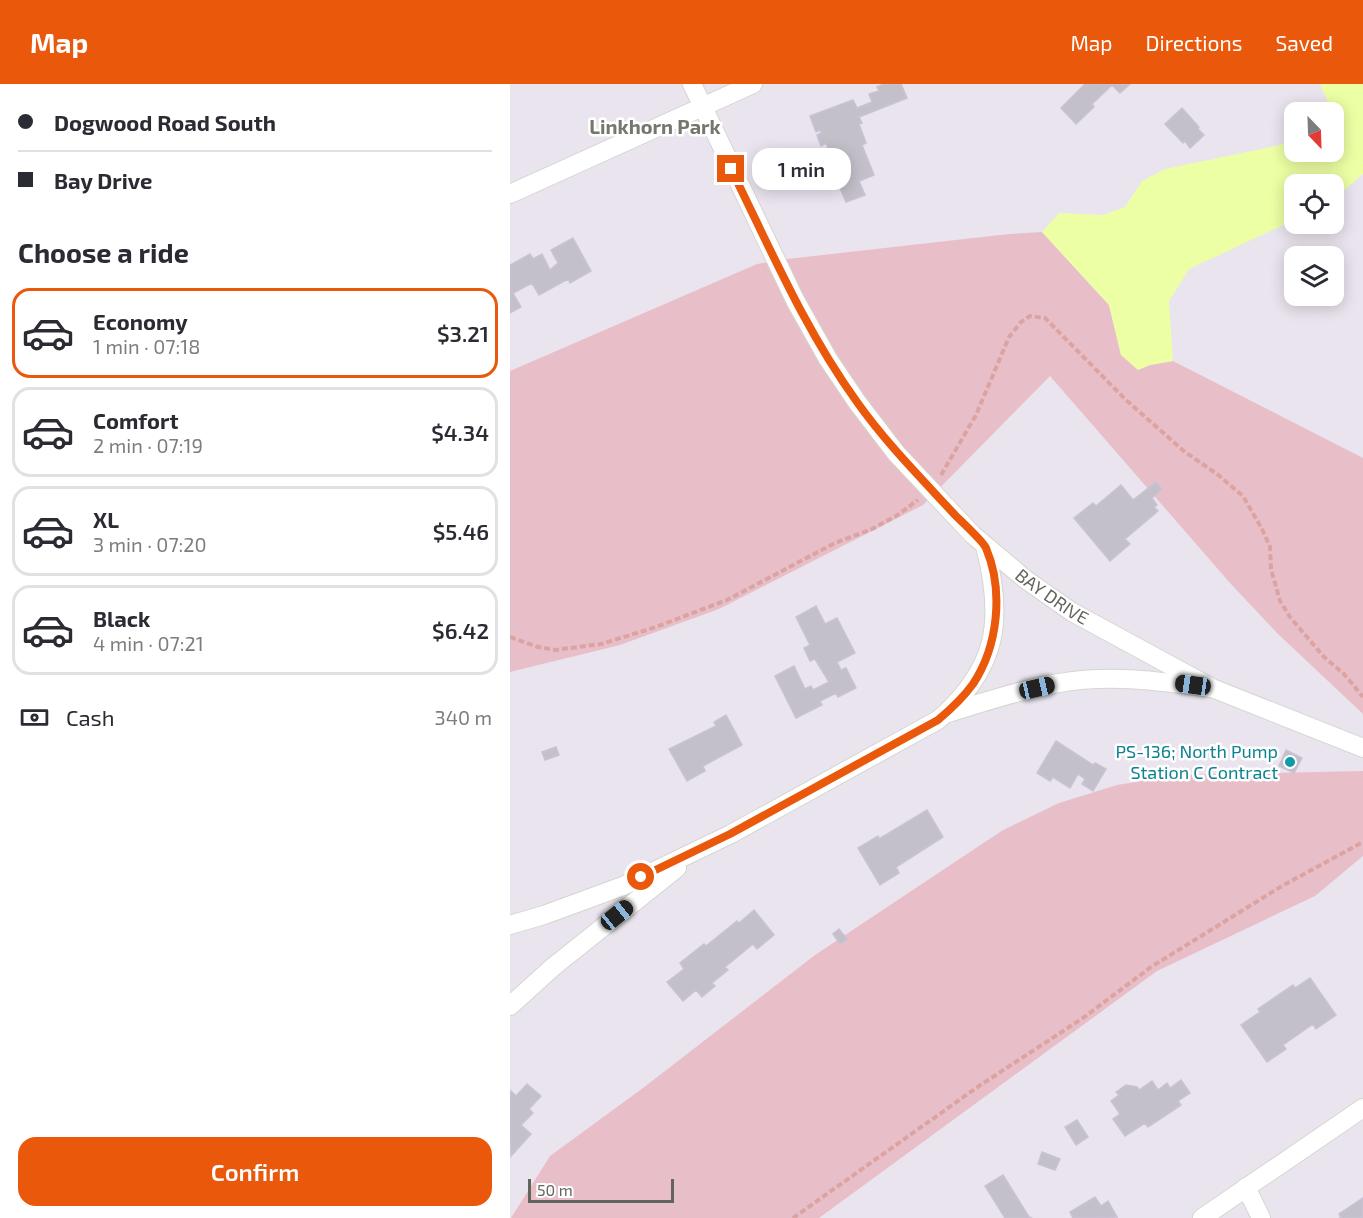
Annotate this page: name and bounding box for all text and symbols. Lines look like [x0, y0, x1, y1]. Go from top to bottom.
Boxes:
text: Map [30, 25, 88, 59]
text: Map [1070, 30, 1113, 55]
text: Directions [1146, 30, 1242, 55]
text: Saved [1275, 30, 1333, 55]
north arrow [1284, 102, 1344, 162]
map controls [1284, 102, 1344, 306]
text: Dogwood Road South [54, 109, 276, 135]
district label: Linkhorn Park [589, 114, 722, 138]
callout: 1 min [752, 148, 851, 190]
route end [717, 155, 744, 182]
text: 1 min [778, 157, 825, 181]
text: Bay Drive [54, 167, 152, 193]
button: locate [1284, 174, 1344, 234]
text: Choose a ride [18, 236, 189, 268]
button: layers [1284, 246, 1344, 306]
icon: car [21, 306, 75, 360]
text: Economy [93, 308, 188, 334]
text: $3.21 [437, 320, 489, 346]
text: 1 min · 07:18 [93, 334, 200, 358]
icon: car [21, 405, 75, 459]
text: Comfort [93, 407, 178, 433]
text: $4.34 [431, 419, 489, 445]
text: 2 min · 07:19 [93, 433, 203, 457]
icon: car [21, 504, 75, 558]
text: XL [93, 506, 119, 532]
text: $5.46 [433, 518, 489, 544]
text: 3 min · 07:20 [93, 532, 207, 556]
street label: BAY DRIVE [1011, 564, 1093, 629]
icon: car [21, 603, 75, 657]
text: Black [93, 605, 150, 631]
text: $6.42 [432, 617, 489, 643]
text: 4 min · 07:21 [93, 631, 204, 655]
car [1174, 674, 1212, 696]
car [1017, 675, 1057, 701]
icon: cash [18, 701, 51, 734]
text: Cash [66, 704, 115, 730]
text: 340 m [435, 705, 492, 729]
place label: PS-136; North Pump Station C Contract [1115, 740, 1278, 783]
marker: PS-136; North Pump Station C Contract [1283, 755, 1297, 769]
route start [627, 863, 654, 890]
car [597, 897, 637, 933]
button: Confirm [18, 1137, 492, 1206]
scale bar [528, 1176, 674, 1204]
text: 50 m [537, 1180, 573, 1199]

